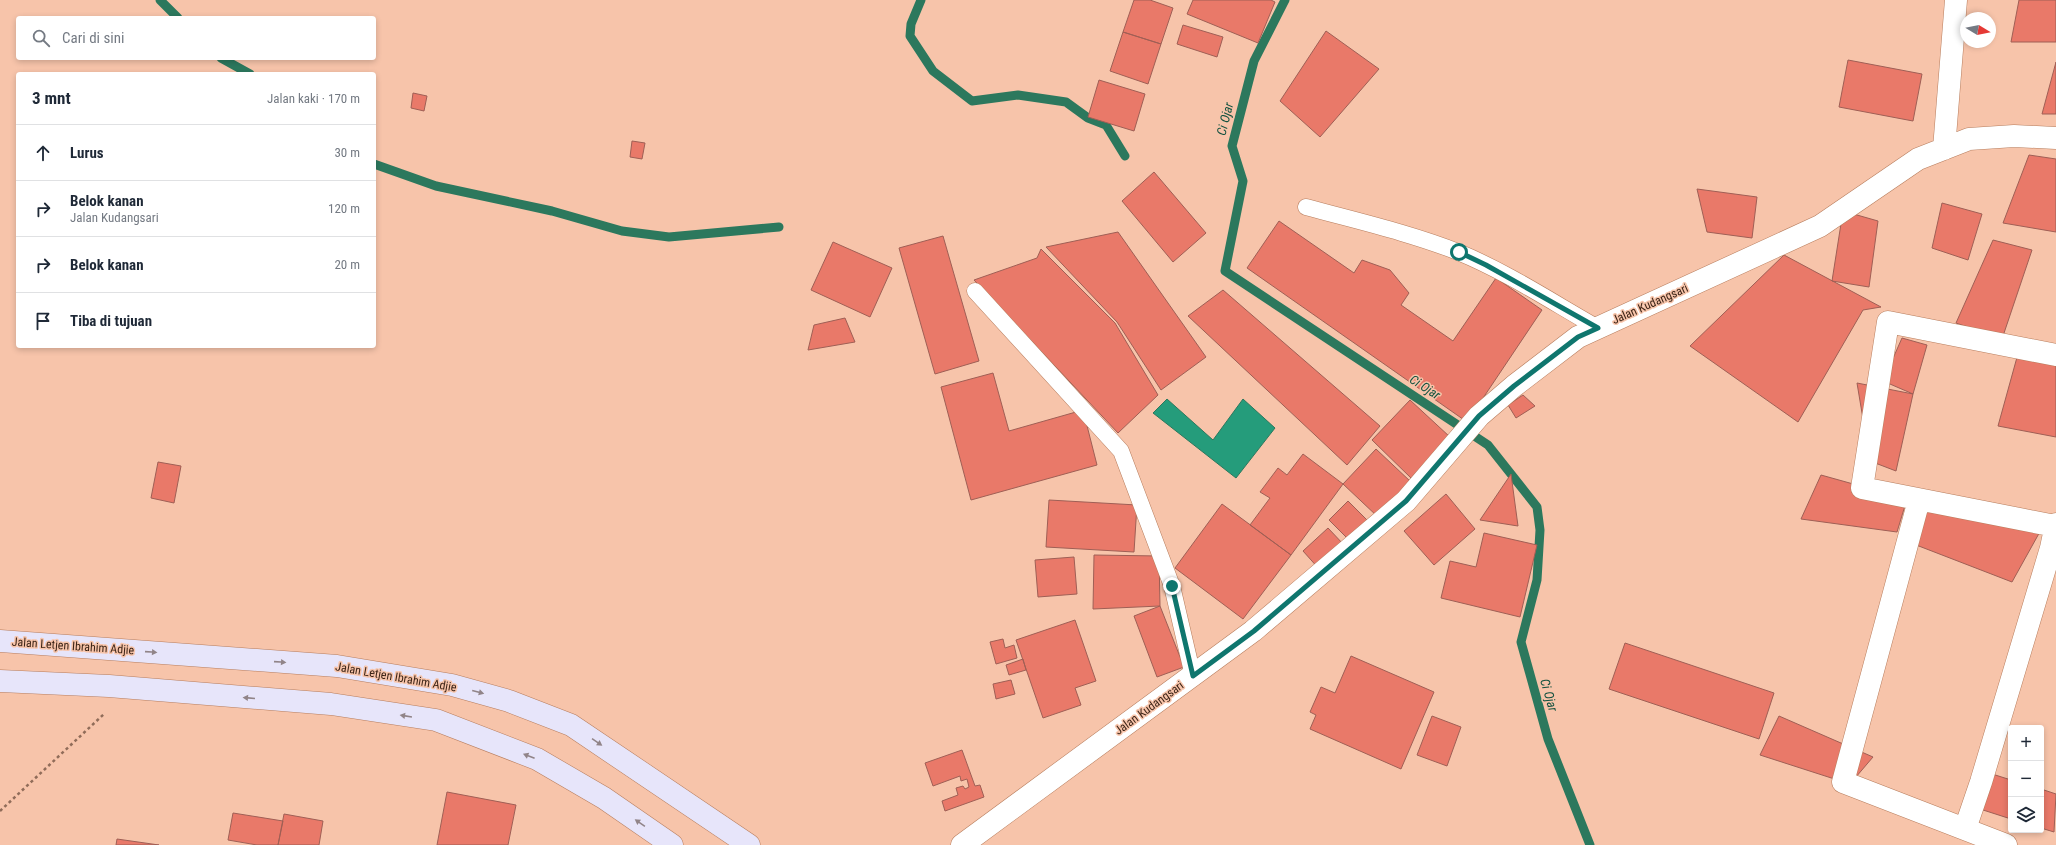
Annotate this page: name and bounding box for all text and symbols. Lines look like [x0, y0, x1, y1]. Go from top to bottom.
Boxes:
north arrow [1960, 12, 1996, 48]
search box [16, 16, 376, 60]
icon: search [30, 27, 52, 49]
text: Cari di sini [62, 29, 124, 47]
text: 3 mnt [32, 88, 71, 108]
text: Jalan kaki · 170 m [267, 91, 360, 106]
water label: Ci Ojar [1214, 100, 1237, 137]
icon: ahead [32, 142, 54, 164]
text: Lurus [70, 144, 104, 162]
text: 30 m [334, 145, 360, 160]
text: Belok kanan [70, 192, 144, 210]
icon: right [32, 198, 54, 220]
text: 120 m [328, 201, 360, 216]
text: Jalan Kudangsari [70, 210, 159, 225]
route start [1450, 243, 1468, 261]
icon: right [32, 254, 54, 276]
text: Belok kanan [70, 256, 144, 274]
text: 20 m [334, 257, 360, 272]
street label: Jalan Kudangsari [1610, 281, 1690, 327]
icon: arrive [32, 310, 54, 332]
text: Tiba di tujuan [70, 312, 152, 330]
water label: Ci Ojar [1407, 372, 1444, 403]
route end [1163, 577, 1181, 595]
street label: Jalan Letjen Ibrahim Adjie [11, 635, 135, 657]
one-way arrow [145, 649, 157, 656]
one-way arrow [274, 658, 286, 665]
street label: Jalan Letjen Ibrahim Adjie [334, 659, 458, 695]
water label: Ci Ojar [1537, 677, 1561, 714]
street label: Jalan Kudangsari [1112, 678, 1186, 738]
one-way arrow [471, 690, 484, 696]
one-way arrow [243, 694, 255, 701]
one-way arrow [400, 713, 412, 719]
map controls [2008, 725, 2044, 833]
button: + [2008, 725, 2044, 761]
one-way arrow [592, 738, 602, 746]
one-way arrow [523, 752, 535, 758]
button: − [2008, 761, 2044, 797]
button: layers [2008, 797, 2044, 833]
one-way arrow [635, 819, 645, 827]

